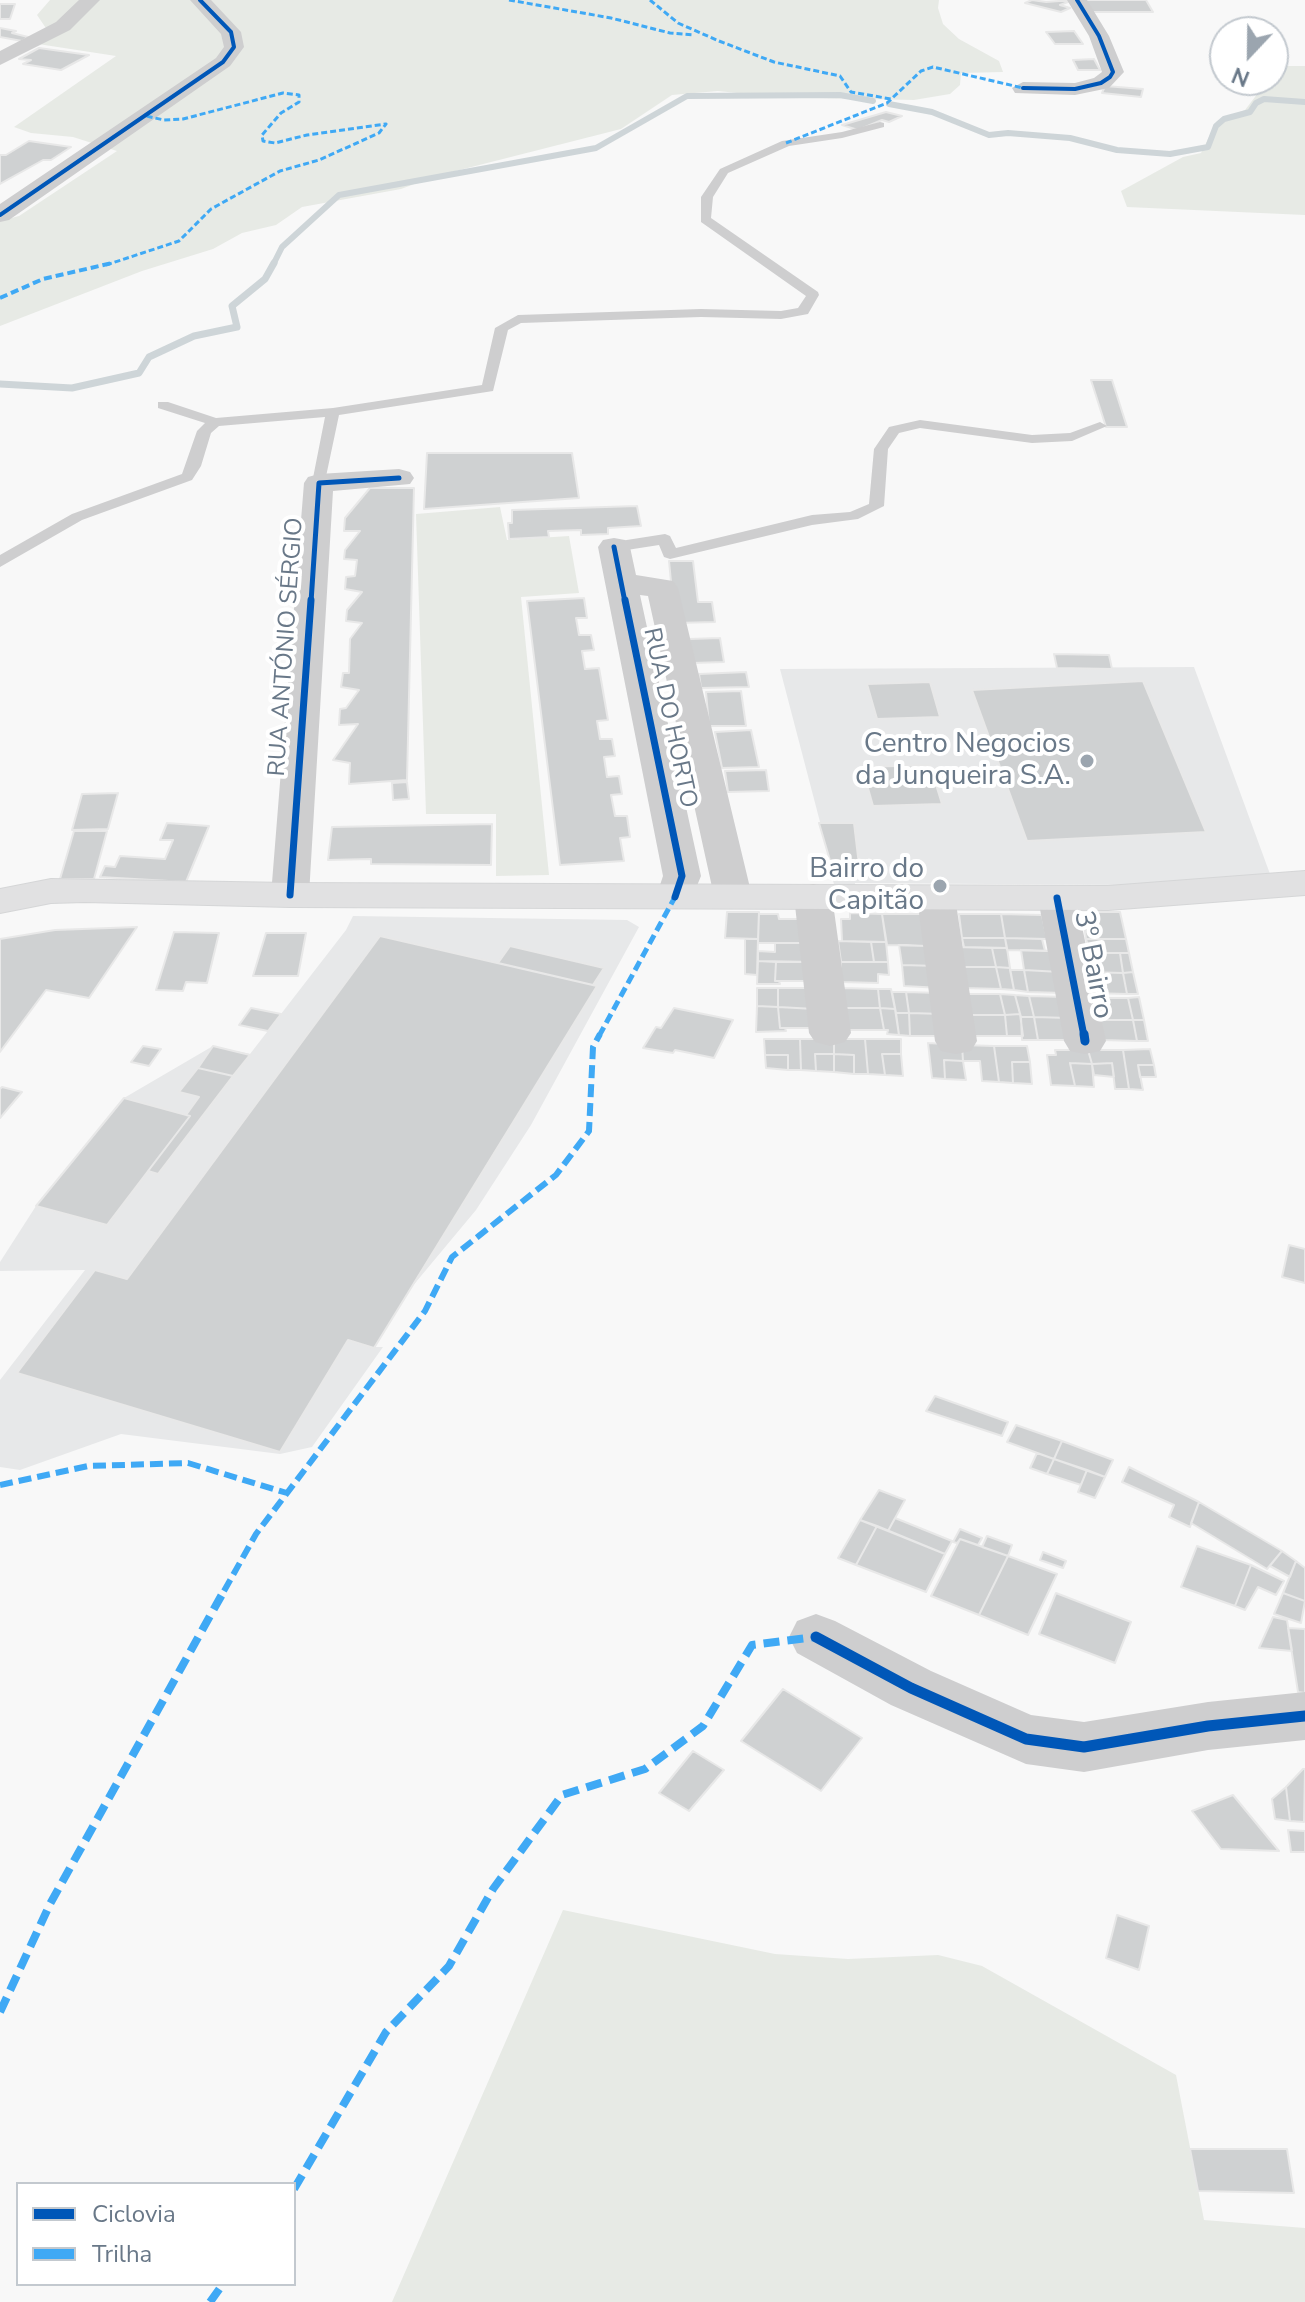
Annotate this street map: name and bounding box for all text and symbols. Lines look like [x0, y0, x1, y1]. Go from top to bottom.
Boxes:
north arrow [1209, 16, 1289, 96]
text: N [1228, 59, 1254, 93]
street label: RUA ANTÓNIO SÉRGIO [264, 517, 310, 777]
street label: RUA DO HORTO [636, 625, 702, 811]
place label: Centro Negocios da Junqueira S.A. [855, 728, 1071, 794]
marker: Centro Negocios da Junqueira S.A. [1078, 752, 1096, 770]
place label: Bairro do Capitão [809, 853, 924, 919]
marker: Bairro do Capitão [931, 877, 949, 895]
street label: 3º Bairro [1065, 908, 1119, 1022]
legend [16, 2182, 296, 2286]
text: Ciclovia [92, 2198, 176, 2230]
text: Trilha [92, 2238, 152, 2270]

